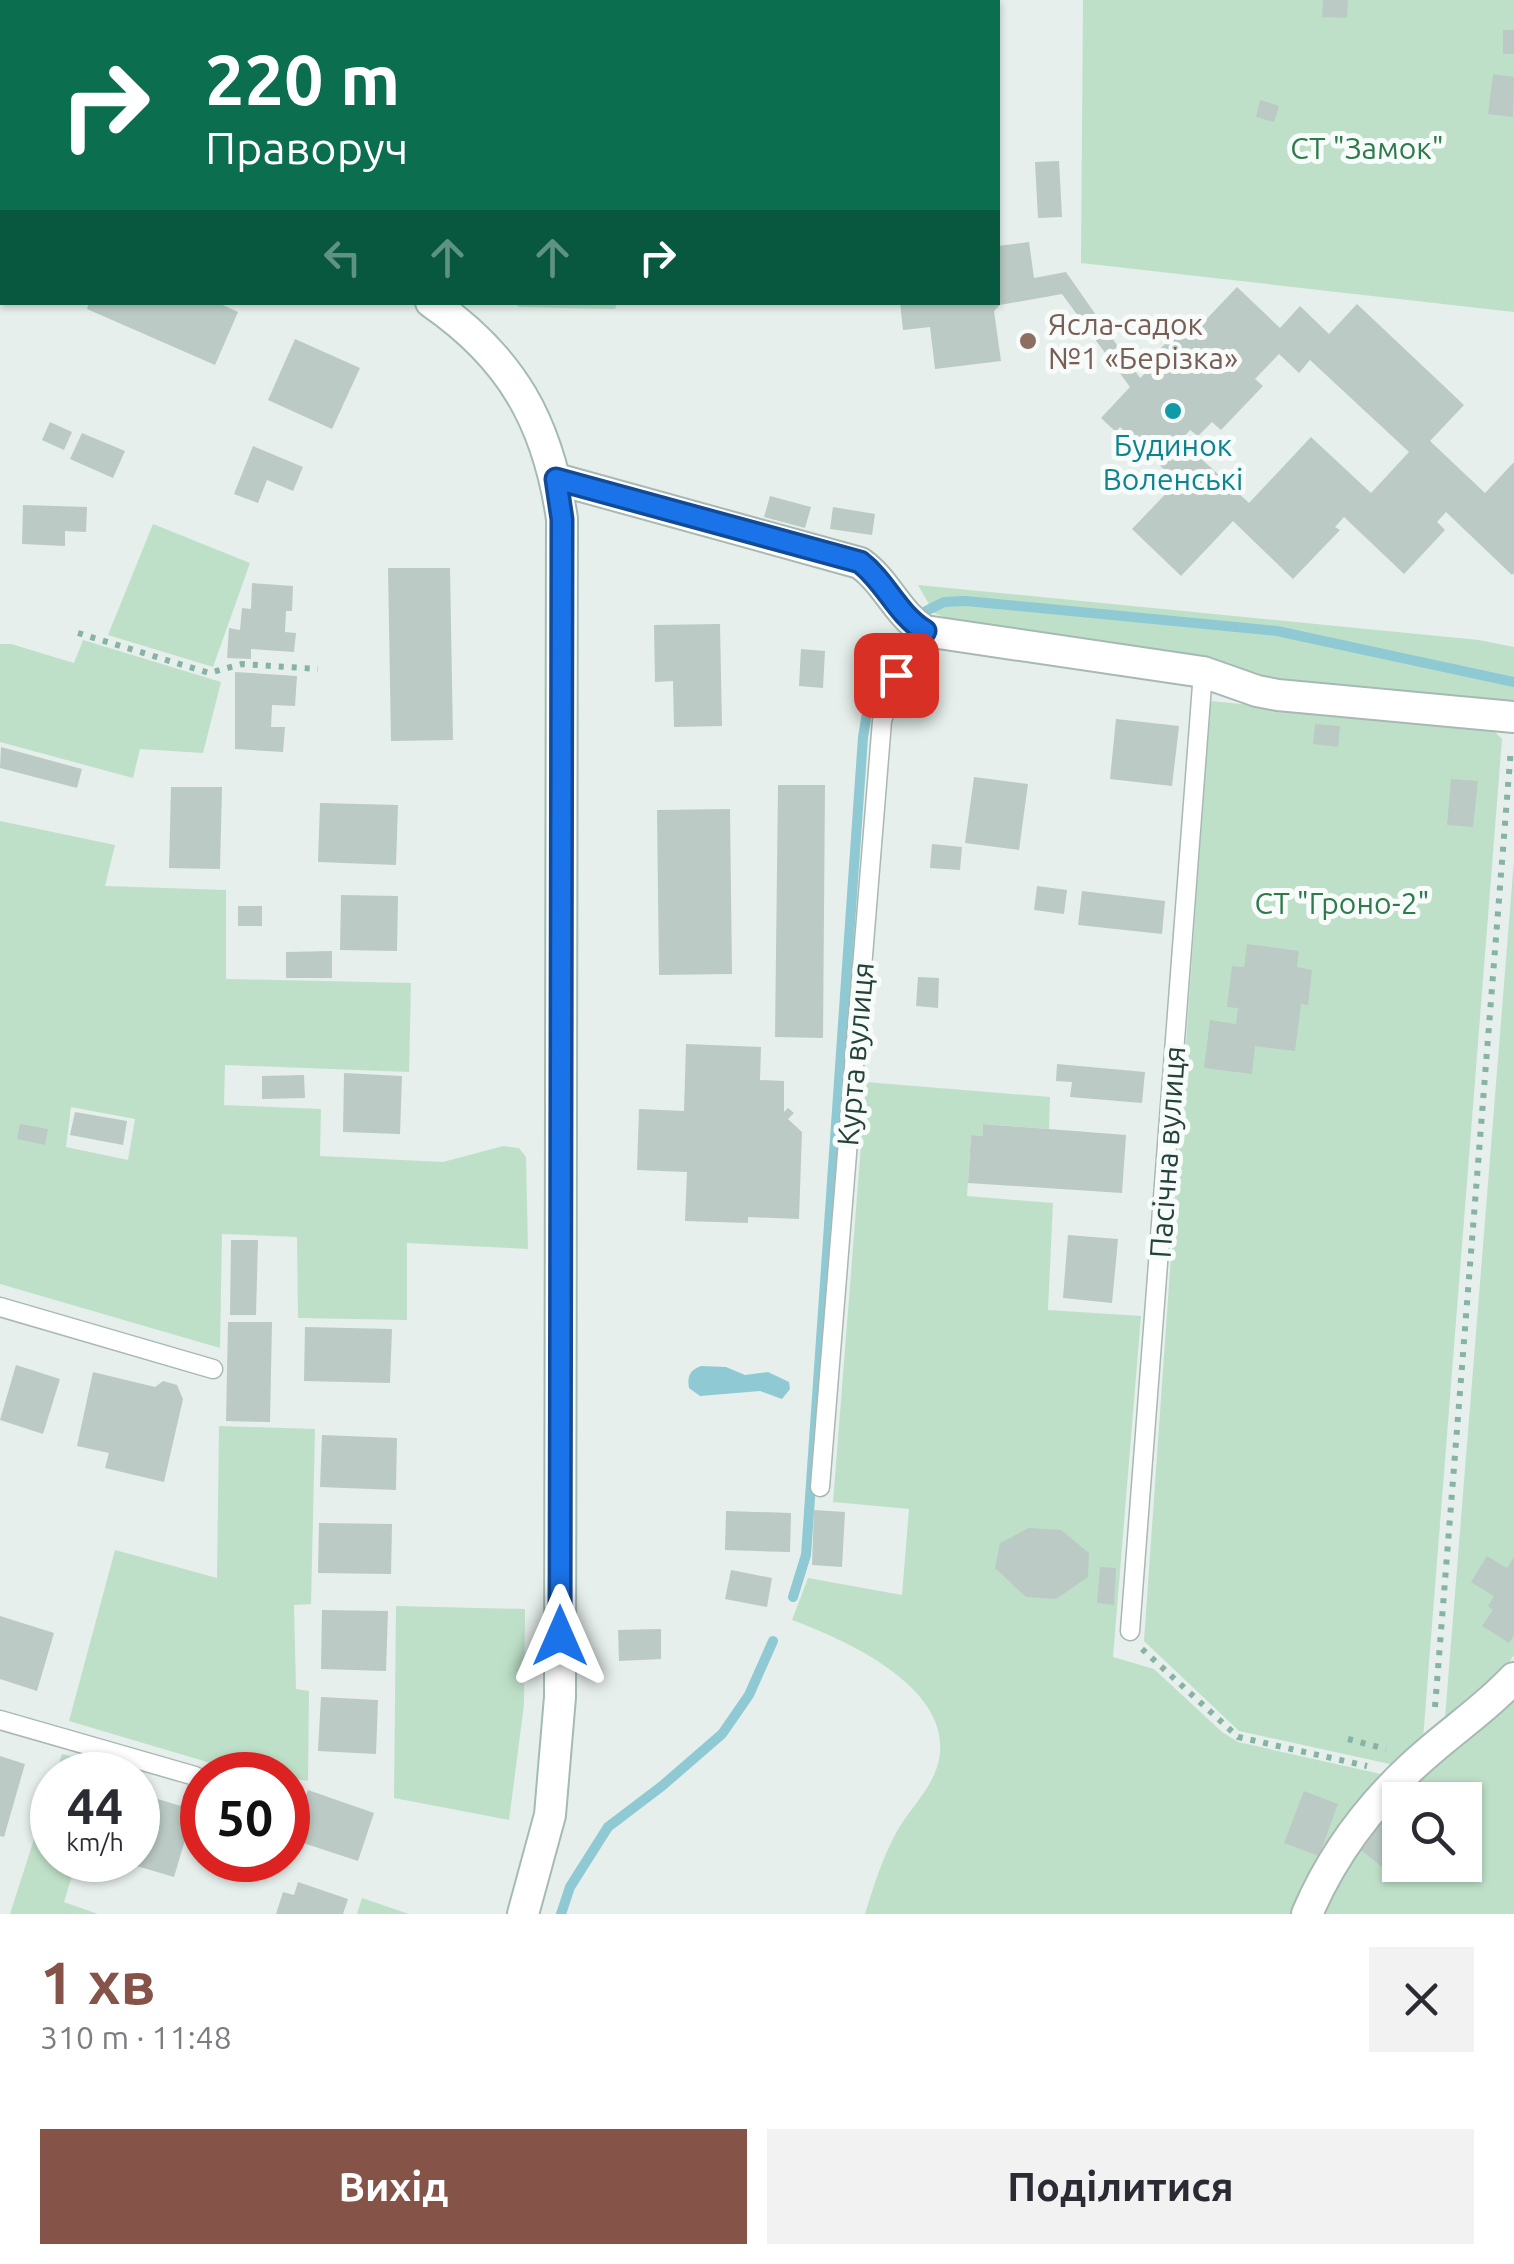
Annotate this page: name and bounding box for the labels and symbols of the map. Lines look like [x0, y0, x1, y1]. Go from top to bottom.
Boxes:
park label: СТ "Замок" [1290, 131, 1444, 165]
place label: Ясла-садок №1 «Берізка» [1048, 307, 1238, 375]
marker: Ясла-садок №1 «Берізка» [1017, 330, 1039, 352]
marker: Будинок Воленські [1162, 400, 1184, 422]
place label: Будинок Воленські [1103, 428, 1243, 496]
pin [854, 633, 939, 718]
park label: СТ "Гроно-2" [1254, 886, 1430, 920]
street label: Курта вулиця [830, 961, 880, 1147]
street label: Пасічна вулиця [1143, 1045, 1191, 1259]
position arrow [508, 1584, 612, 1688]
speed limit sign: 50 [180, 1752, 310, 1882]

